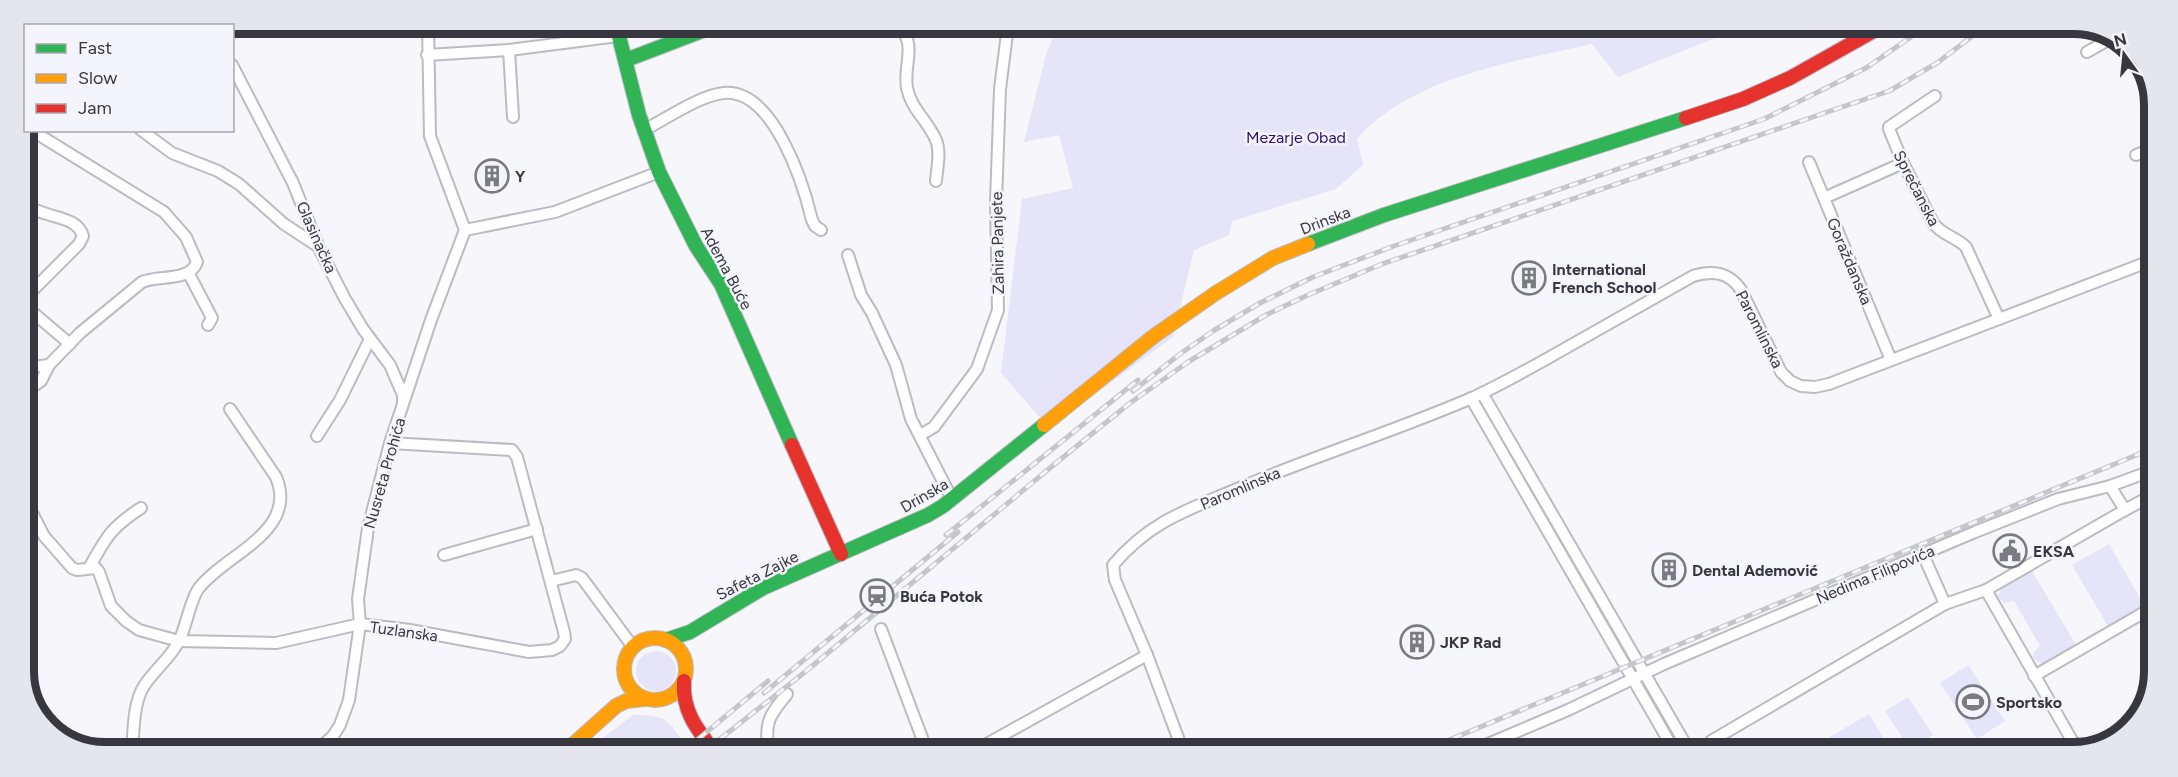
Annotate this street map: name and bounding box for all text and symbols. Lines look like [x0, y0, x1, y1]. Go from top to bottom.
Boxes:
legend [24, 24, 234, 132]
north arrow [2094, 24, 2154, 84]
text: N [2112, 29, 2129, 51]
text: Fast [78, 37, 112, 59]
text: Slow [78, 67, 117, 89]
text: Jam [78, 97, 112, 119]
park label: Mezarje Obad [1246, 128, 1346, 147]
street label: Sprečanska [1889, 147, 1944, 229]
building icon: Y [474, 158, 510, 194]
place label: Y [515, 167, 526, 186]
street label: Zahira Panjete [987, 191, 1008, 294]
street label: Glasinačka [292, 198, 341, 276]
street label: Drinska [1297, 202, 1353, 239]
street label: Goraždanska [1823, 215, 1876, 307]
street label: Adema Buće [697, 224, 756, 313]
building icon: International French School [1511, 260, 1547, 296]
place label: International French School [1552, 260, 1657, 297]
street label: Paromlinska [1732, 287, 1787, 371]
street label: Nusreta Prohića [360, 416, 409, 531]
street label: Paromlinska [1197, 463, 1283, 514]
street label: Drinska [897, 474, 952, 517]
public building icon: EKSA [1992, 533, 2028, 569]
street label: Nedima Filipovića [1813, 541, 1937, 608]
place label: EKSA [2033, 542, 2075, 561]
street label: Safeta Zajke [713, 546, 802, 604]
building icon: Dental Ademović [1651, 552, 1687, 588]
place label: Dental Ademović [1692, 561, 1818, 580]
station icon: Buća Potok [859, 578, 895, 614]
place label: Buća Potok [900, 587, 983, 606]
street label: Tuzlanska [369, 617, 439, 646]
building icon: JKP Rad [1399, 624, 1435, 660]
place label: JKP Rad [1440, 633, 1501, 652]
sports icon: Sportsko [1955, 684, 1991, 720]
place label: Sportsko [1996, 693, 2062, 712]

